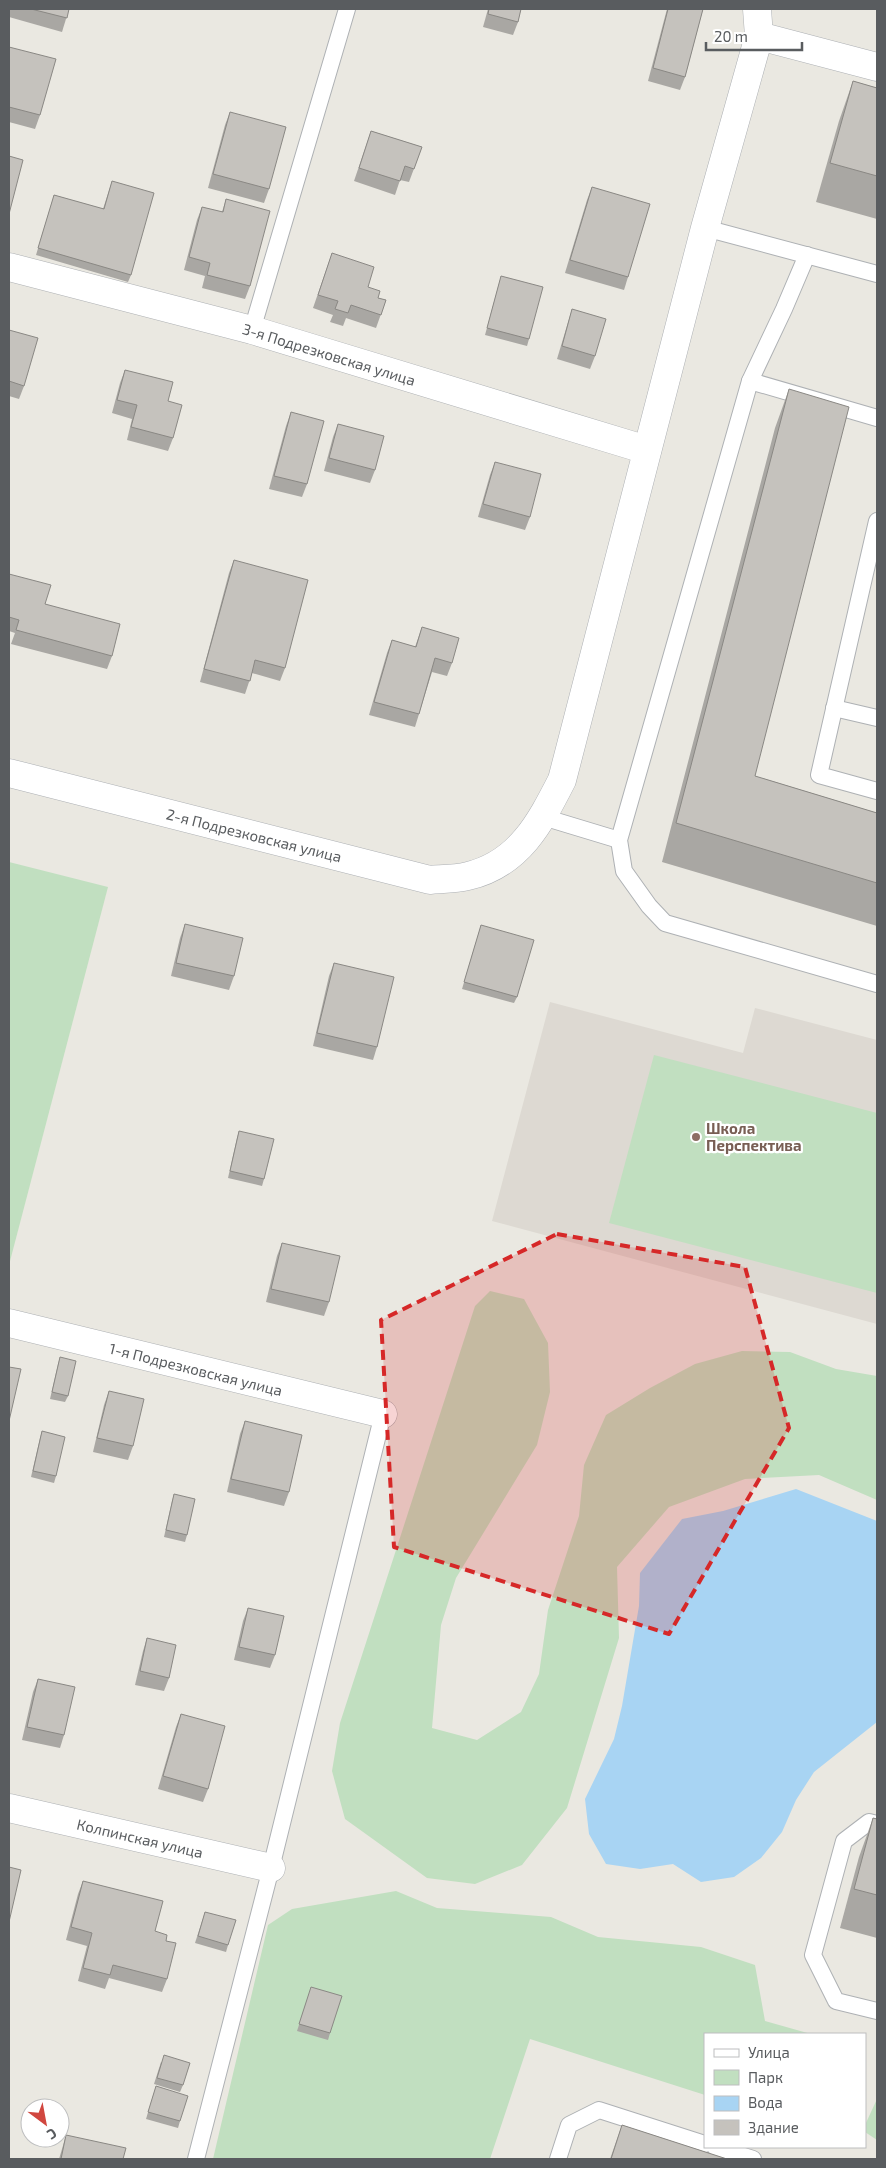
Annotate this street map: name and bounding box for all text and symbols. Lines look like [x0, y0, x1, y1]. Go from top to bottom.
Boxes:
scale bar [706, 20, 802, 52]
text: 20 m [714, 27, 748, 45]
street label: 3-я Подрезковская улица [240, 319, 418, 390]
street label: 2-я Подрезковская улица [164, 804, 344, 866]
place label: Школа Перспектива [706, 1119, 802, 1154]
marker: Школа Перспектива [690, 1131, 702, 1143]
street label: 1-я Подрезковская улица [107, 1339, 284, 1400]
street label: Колпинская улица [75, 1815, 205, 1862]
legend [704, 2033, 866, 2148]
text: Улица [748, 2043, 790, 2061]
text: Парк [748, 2068, 783, 2086]
text: Вода [748, 2093, 783, 2111]
north arrow [20, 2098, 70, 2148]
text: Здание [748, 2118, 799, 2136]
text: С [44, 2125, 60, 2144]

